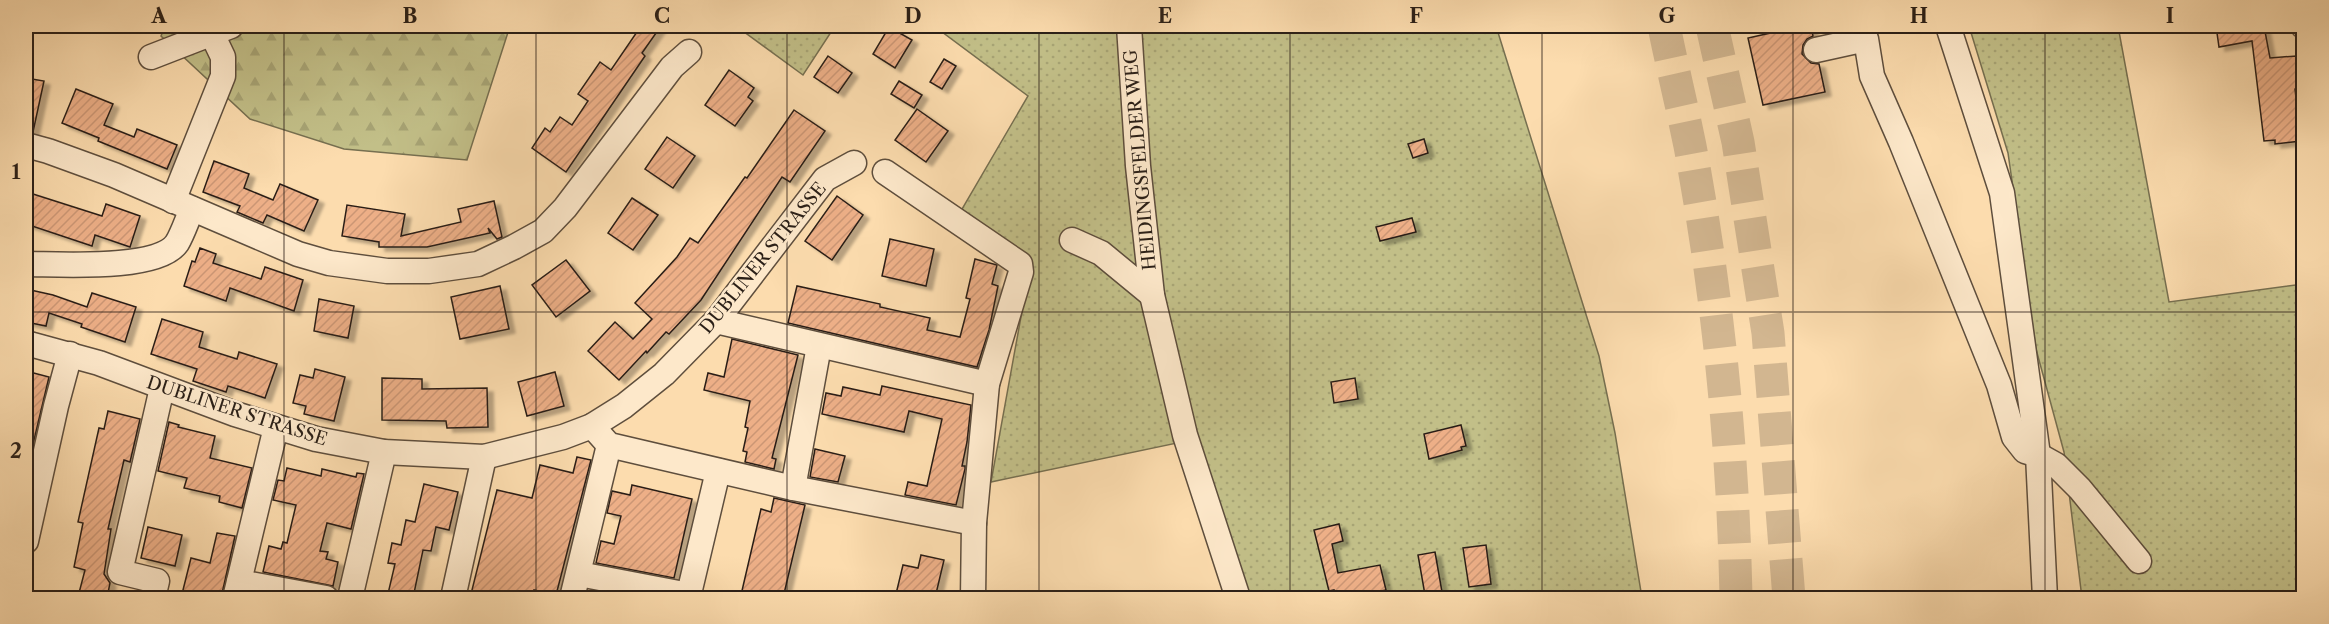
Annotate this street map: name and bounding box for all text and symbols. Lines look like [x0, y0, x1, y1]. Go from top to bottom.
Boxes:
text: A [150, 4, 167, 28]
text: B [403, 4, 418, 28]
text: C [654, 4, 670, 28]
text: D [904, 4, 922, 28]
text: E [1158, 4, 1172, 28]
text: F [1409, 4, 1423, 28]
text: G [1659, 4, 1676, 28]
text: H [1910, 4, 1928, 28]
text: I [2166, 4, 2174, 28]
street label: HEIDINGSFELDER WEG [1119, 48, 1161, 271]
text: 1 [12, 160, 21, 184]
street label: DUBLINER STRASSE [695, 178, 831, 338]
street label: DUBLINER STRASSE [144, 371, 330, 451]
text: 2 [10, 439, 22, 463]

